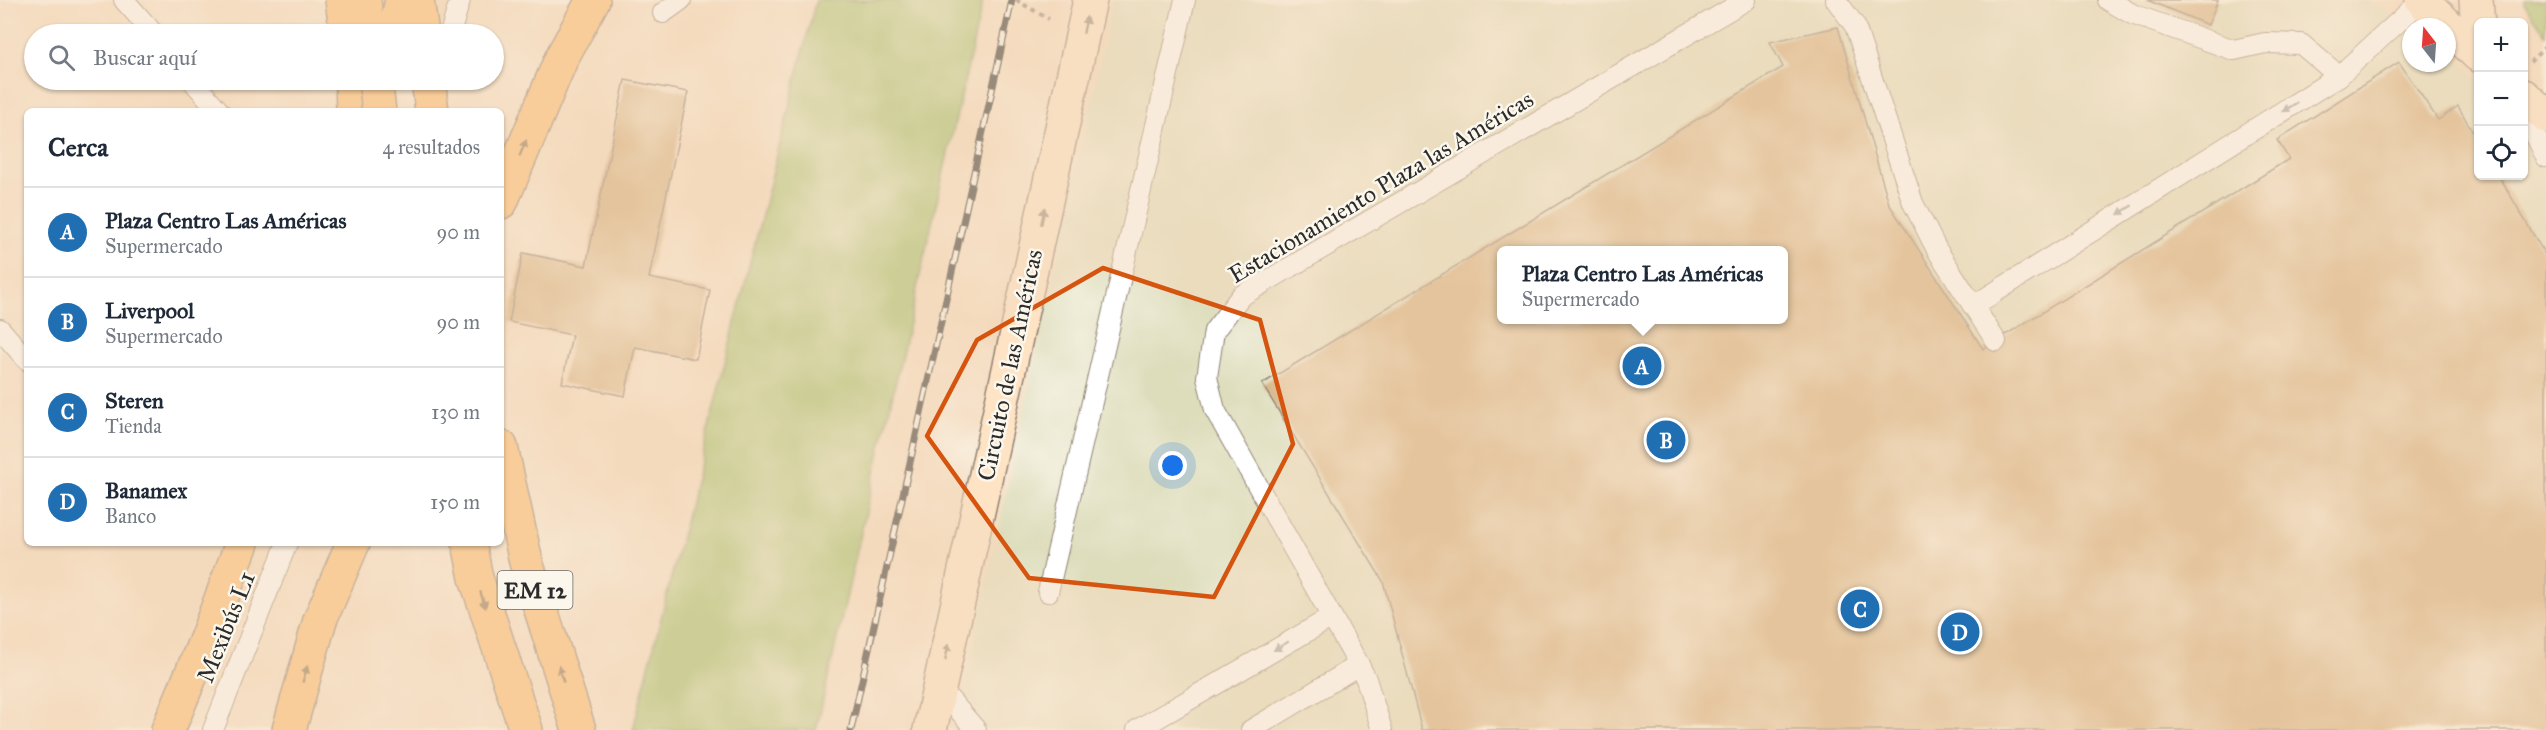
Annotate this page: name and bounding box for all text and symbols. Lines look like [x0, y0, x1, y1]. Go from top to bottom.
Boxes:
one-way arrow [1081, 16, 1090, 35]
north arrow [2402, 18, 2456, 72]
map controls [2474, 18, 2528, 180]
button: + [2474, 18, 2528, 72]
search box [24, 24, 504, 90]
icon: search [45, 41, 78, 74]
text: Buscar aquí [93, 44, 196, 71]
button: − [2474, 72, 2528, 126]
street label: Estacionamiento Plaza las Américas [1223, 84, 1539, 290]
one-way arrow [2282, 101, 2298, 112]
button: locate [2474, 126, 2528, 180]
text: Cerca [48, 131, 108, 163]
text: 4 resultados [382, 135, 480, 159]
one-way arrow [519, 139, 529, 157]
one-way arrow [2117, 205, 2133, 216]
one-way arrow [1039, 206, 1048, 225]
text: Plaza Centro Las Américas [105, 207, 346, 234]
text: A [61, 220, 74, 244]
text: 90 m [437, 220, 480, 244]
text: Supermercado [105, 234, 223, 258]
popup [1497, 246, 1788, 324]
street label: Circuito de las Américas [971, 247, 1049, 483]
text: Plaza Centro Las Américas [1522, 260, 1763, 287]
text: Supermercado [1522, 287, 1639, 311]
text: Liverpool [105, 297, 194, 324]
text: B [61, 310, 74, 334]
text: 90 m [437, 310, 480, 334]
text: Supermercado [105, 324, 223, 348]
pin: A [1622, 344, 1662, 388]
text: Steren [105, 387, 164, 414]
text: C [61, 400, 74, 424]
text: 130 m [431, 400, 480, 424]
text: Tienda [105, 414, 162, 438]
pin: B [1646, 418, 1686, 462]
your location [1158, 451, 1187, 480]
text: Banamex [105, 477, 187, 504]
text: D [60, 490, 75, 514]
text: 150 m [430, 490, 480, 514]
text: Banco [105, 504, 156, 528]
street label: Mexibús L1 [190, 567, 262, 687]
road number: EM 12 [498, 571, 572, 609]
pin: C [1840, 586, 1880, 632]
one-way arrow [479, 591, 488, 609]
pin: D [1940, 610, 1980, 654]
one-way arrow [1273, 641, 1289, 652]
one-way arrow [943, 643, 952, 662]
one-way arrow [301, 665, 310, 683]
one-way arrow [556, 665, 566, 683]

